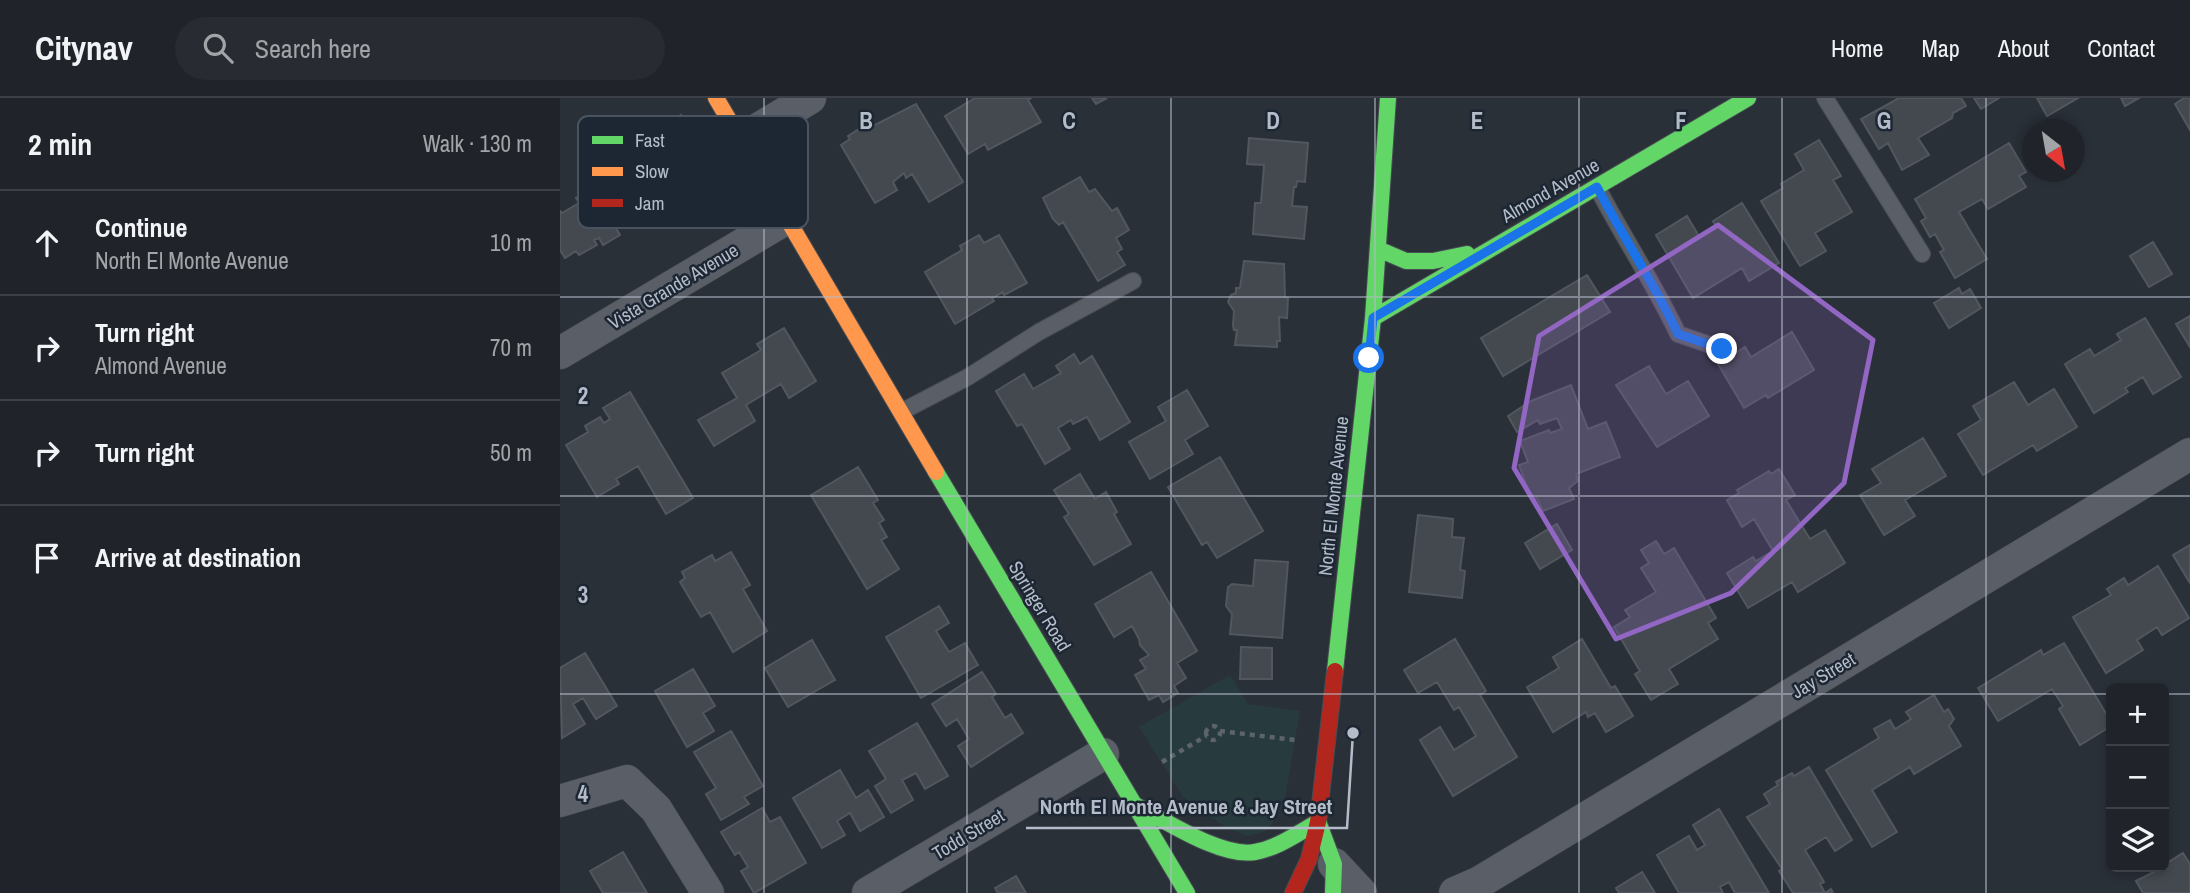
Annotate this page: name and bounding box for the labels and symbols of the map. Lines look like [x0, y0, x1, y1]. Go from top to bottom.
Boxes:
text: B [859, 105, 873, 136]
text: C [1062, 105, 1076, 136]
text: D [1266, 105, 1280, 136]
text: E [1471, 105, 1483, 136]
text: F [1675, 105, 1687, 136]
text: G [1877, 105, 1891, 136]
legend [578, 116, 808, 228]
north arrow [2022, 119, 2085, 182]
text: Fast [635, 127, 665, 153]
street label: Almond Avenue [1495, 152, 1604, 229]
text: Slow [635, 158, 670, 184]
text: Jam [635, 190, 664, 216]
street label: Vista Grande Avenue [603, 237, 743, 335]
route end [1706, 333, 1737, 364]
route start [1353, 342, 1384, 373]
text: 2 [578, 380, 588, 411]
street label: North El Monte Avenue [1312, 415, 1354, 577]
street label: Springer Road [1003, 556, 1077, 656]
text: 3 [578, 579, 588, 610]
street label: Jay Street [1786, 645, 1860, 704]
text: 4 [578, 778, 589, 809]
callout: North El Monte Avenue & Jay Street [1026, 786, 1347, 828]
text: North El Monte Avenue & Jay Street [1040, 792, 1333, 821]
street label: Todd Street [927, 802, 1009, 866]

